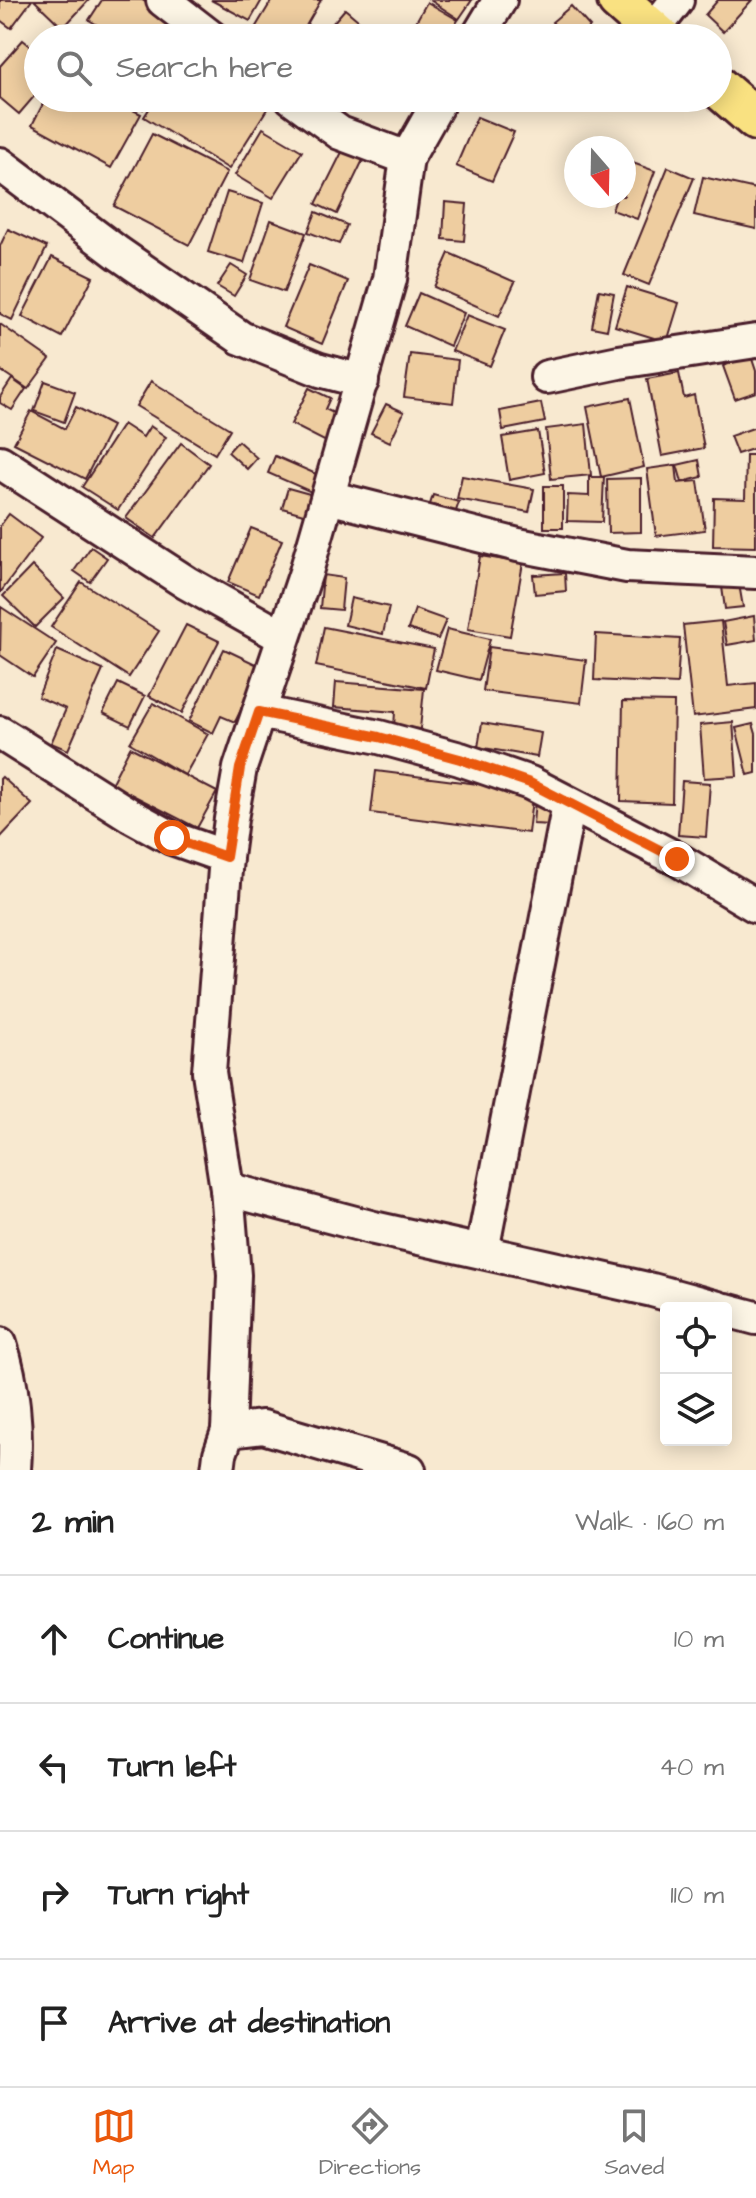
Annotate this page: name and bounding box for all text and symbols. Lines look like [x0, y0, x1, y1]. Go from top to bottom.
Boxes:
search box [24, 24, 732, 112]
icon: search [52, 46, 96, 90]
text: Search here [116, 47, 293, 89]
north arrow [564, 136, 636, 208]
route start [154, 820, 190, 856]
route end [659, 841, 695, 877]
map controls [660, 1302, 732, 1446]
button: locate [660, 1302, 732, 1374]
button: layers [660, 1374, 732, 1446]
text: 2 min [32, 1498, 114, 1546]
text: Walk · 160 m [575, 1504, 724, 1540]
icon: ahead [32, 1617, 76, 1661]
text: Continue [108, 1618, 224, 1660]
text: 10 m [674, 1621, 724, 1657]
icon: left [32, 1745, 76, 1789]
text: Turn left [108, 1746, 236, 1788]
text: 40 m [659, 1749, 724, 1785]
icon: right [32, 1873, 76, 1917]
text: Turn right [108, 1874, 249, 1916]
text: 110 m [670, 1877, 724, 1913]
icon: arrive [32, 2001, 76, 2045]
text: Arrive at destination [108, 2002, 390, 2044]
tab: Map [92, 2104, 136, 2183]
tab: Directions [319, 2104, 421, 2183]
tab: Saved [604, 2104, 664, 2183]

